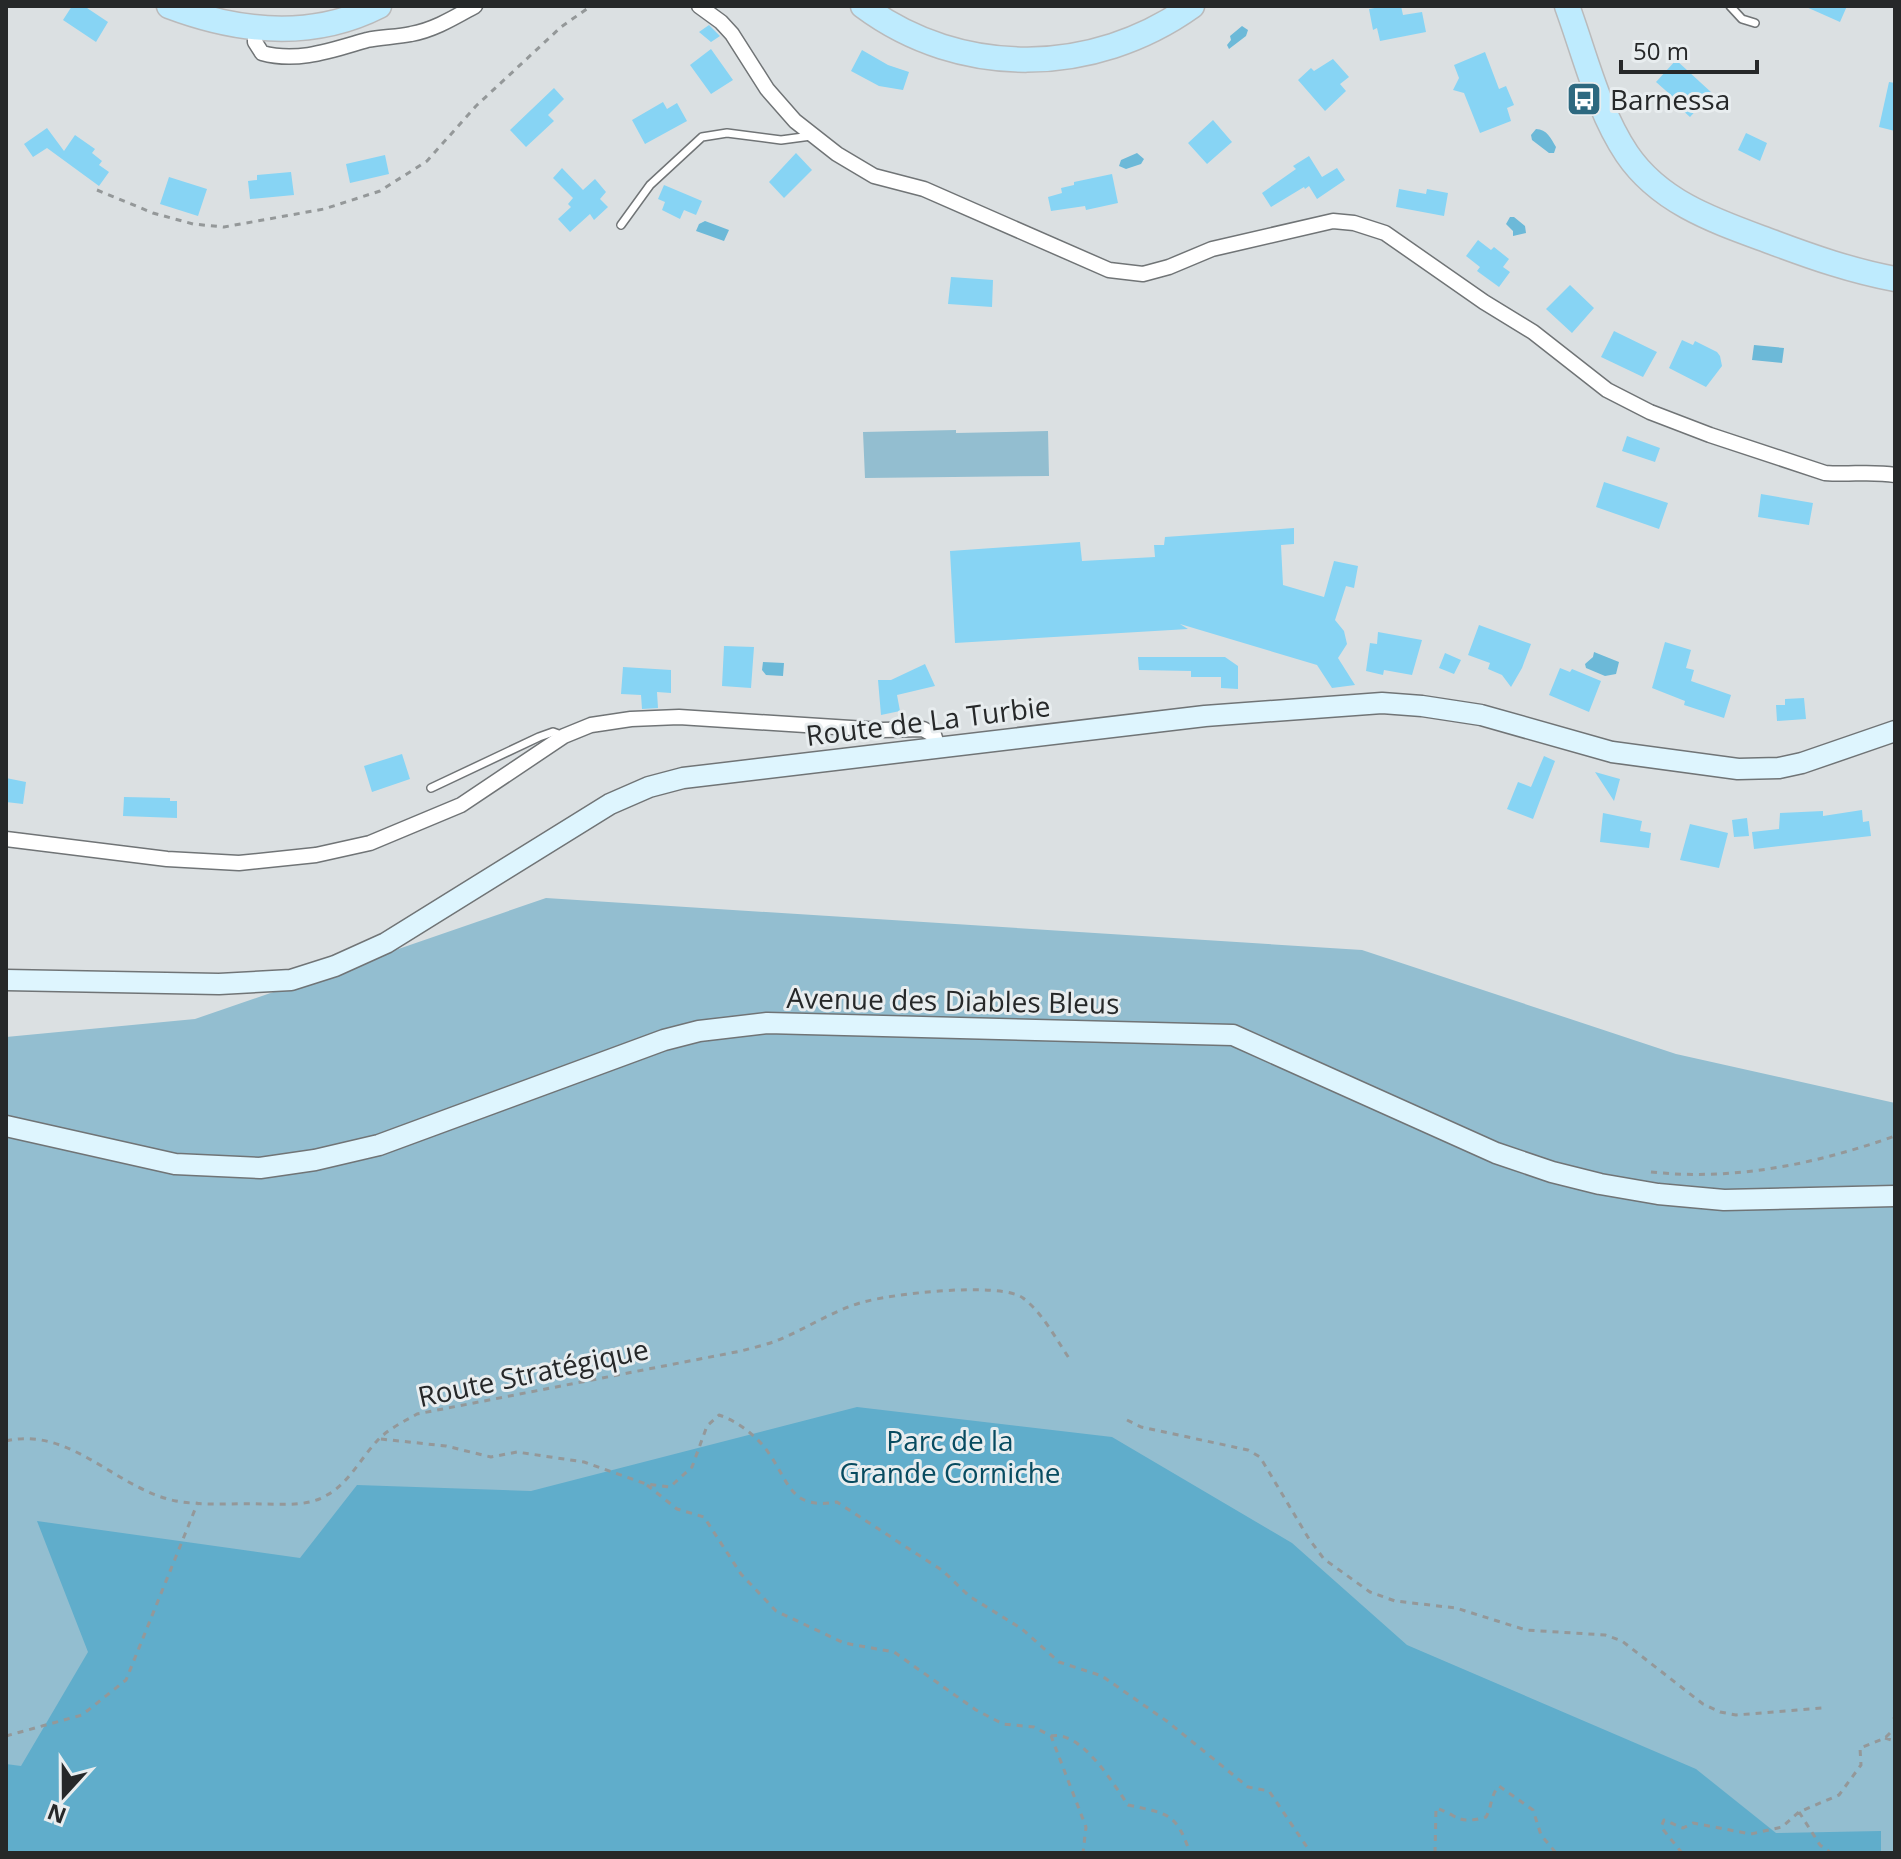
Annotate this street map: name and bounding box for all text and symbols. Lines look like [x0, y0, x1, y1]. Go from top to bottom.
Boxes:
scale bar [1621, 24, 1757, 74]
text: 50 m [1633, 34, 1689, 67]
bus stop icon: Barnessa [1565, 80, 1603, 118]
place label: Barnessa [1610, 80, 1730, 118]
street label: Route de La Turbie [804, 686, 1052, 754]
street label: Avenue des Diables Bleus [786, 978, 1120, 1022]
street label: Route Stratégique [414, 1329, 652, 1415]
park label: Parc de la Grande Corniche [839, 1421, 1061, 1491]
north arrow [24, 1755, 104, 1835]
text: N [43, 1797, 70, 1832]

